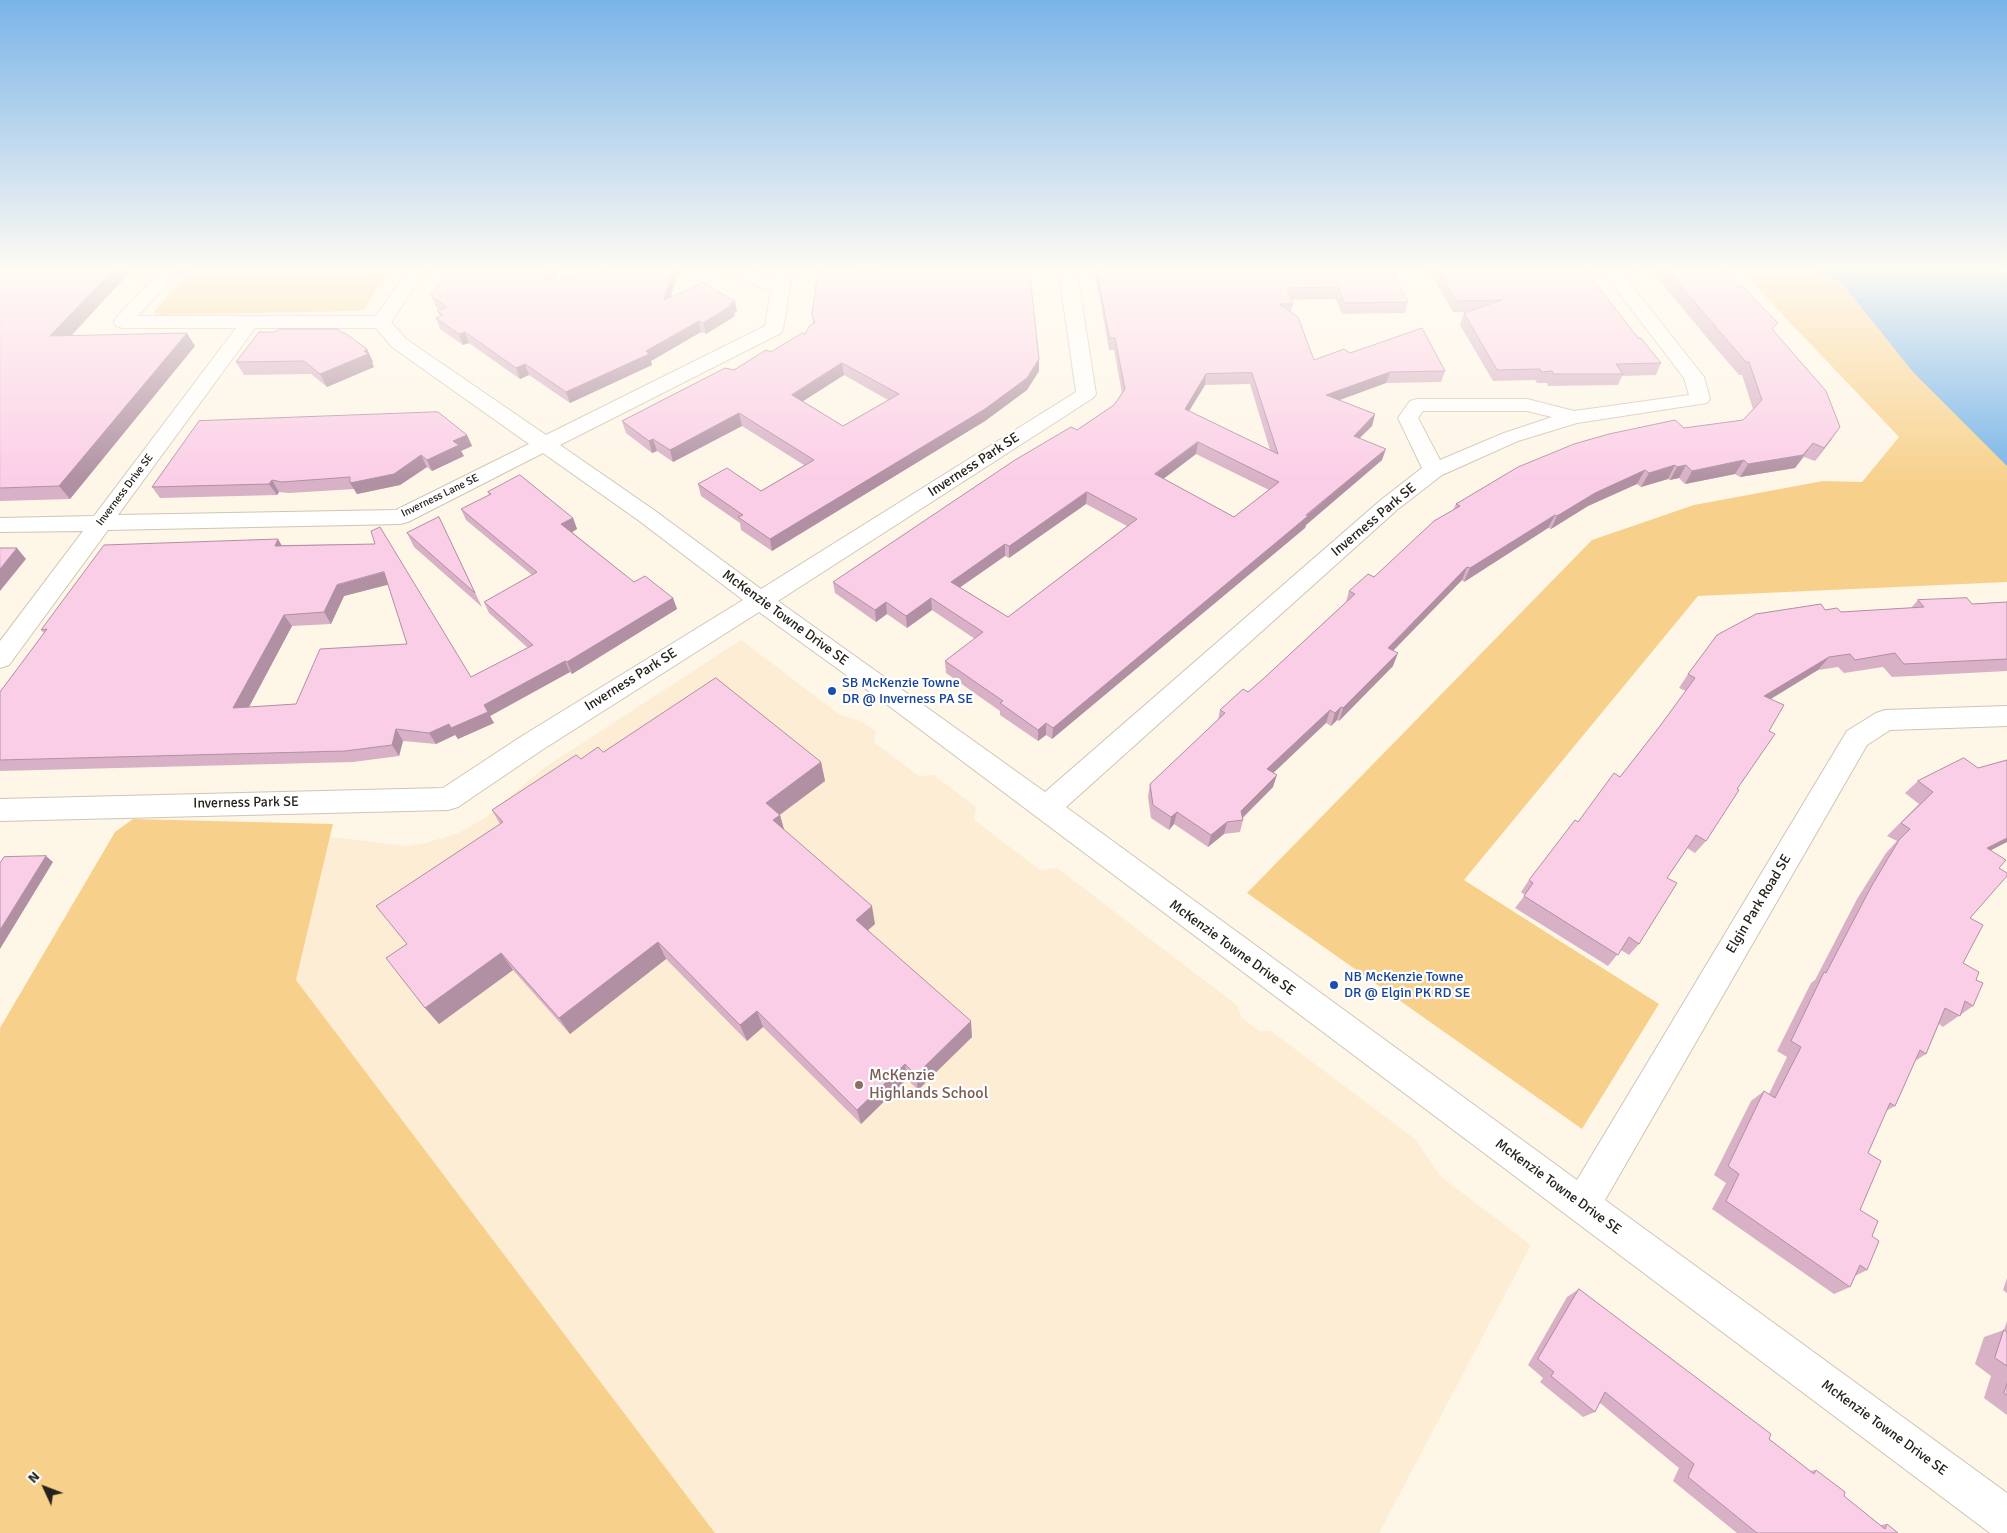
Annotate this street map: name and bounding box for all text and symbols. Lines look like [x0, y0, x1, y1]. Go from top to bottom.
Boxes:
street label: Inverness Park SE [925, 429, 1023, 501]
street label: Inverness Drive SE [94, 452, 156, 528]
street label: Inverness Lane SE [399, 472, 481, 520]
street label: Inverness Park SE [1328, 480, 1420, 560]
street label: McKenzie Towne Drive SE [719, 567, 851, 669]
street label: Inverness Park SE [582, 645, 680, 715]
place label: SB McKenzie Towne DR @ Inverness PA SE [842, 675, 973, 708]
marker: SB McKenzie Towne DR @ Inverness PA SE [826, 685, 838, 697]
street label: Inverness Park SE [193, 794, 299, 812]
street label: Elgin Park Road SE [1723, 851, 1795, 957]
street label: McKenzie Towne Drive SE [1166, 897, 1298, 999]
place label: NB McKenzie Towne DR @ Elgin PK RD SE [1344, 969, 1470, 1002]
marker: NB McKenzie Towne DR @ Elgin PK RD SE [1328, 979, 1340, 991]
place label: McKenzie Highlands School [869, 1066, 988, 1104]
marker: McKenzie Highlands School [853, 1079, 865, 1091]
street label: McKenzie Towne Drive SE [1492, 1136, 1624, 1238]
street label: McKenzie Towne Drive SE [1818, 1377, 1950, 1479]
north arrow [20, 1463, 70, 1513]
text: N [24, 1468, 43, 1487]

